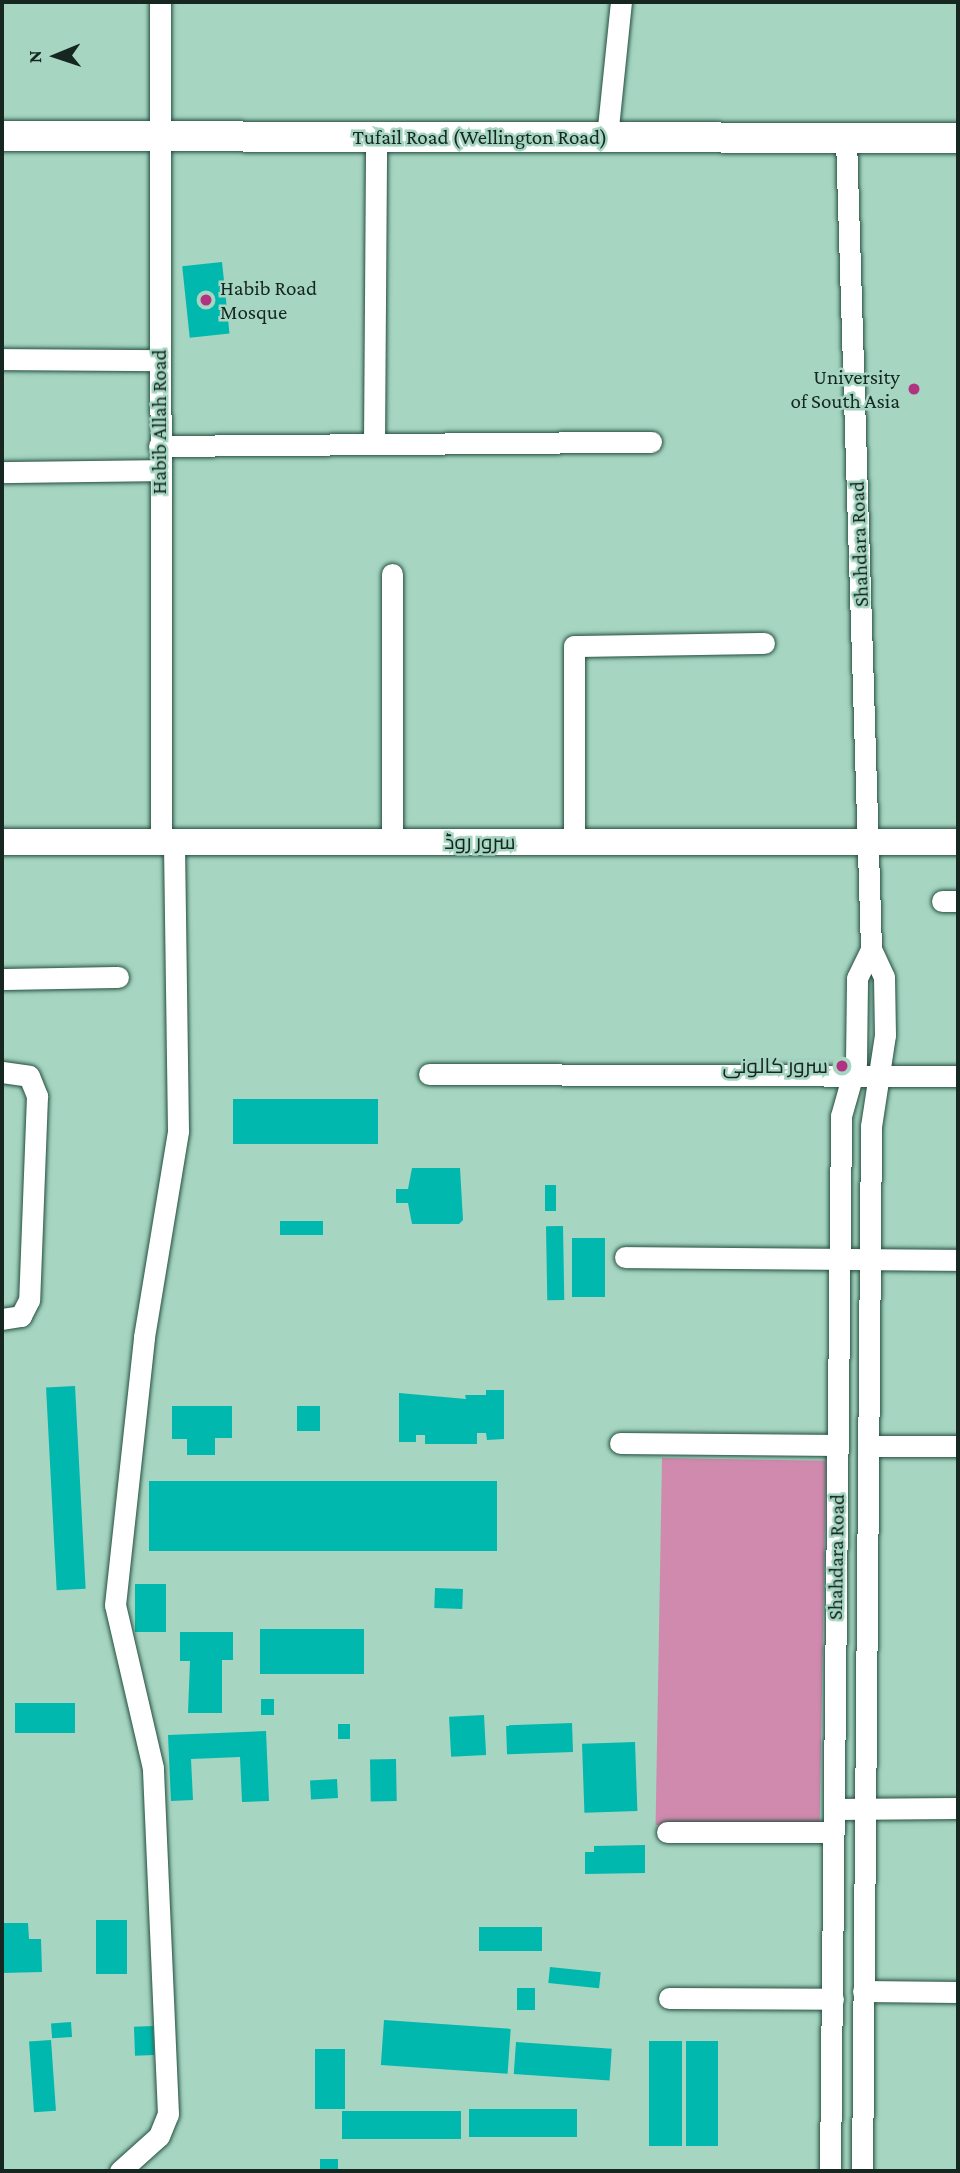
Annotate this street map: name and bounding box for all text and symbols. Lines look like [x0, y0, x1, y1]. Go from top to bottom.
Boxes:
north arrow [21, 21, 91, 91]
text: N [24, 50, 45, 64]
street label: Tufail Road (Wellington Road) [353, 124, 607, 150]
place label: Habib Road Mosque [220, 275, 317, 325]
marker: Habib Road Mosque [198, 292, 214, 308]
street label: Habib Allah Road [146, 350, 172, 494]
place label: University of South Asia [790, 364, 900, 414]
marker: University of South Asia [906, 381, 922, 397]
street label: Shahdara Road [844, 481, 874, 607]
street label: سرور روڈ [444, 829, 516, 855]
place label: سرور کالونی [722, 1053, 828, 1079]
marker: سرور کالونی [834, 1058, 850, 1074]
street label: Shahdara Road [822, 1494, 850, 1620]

